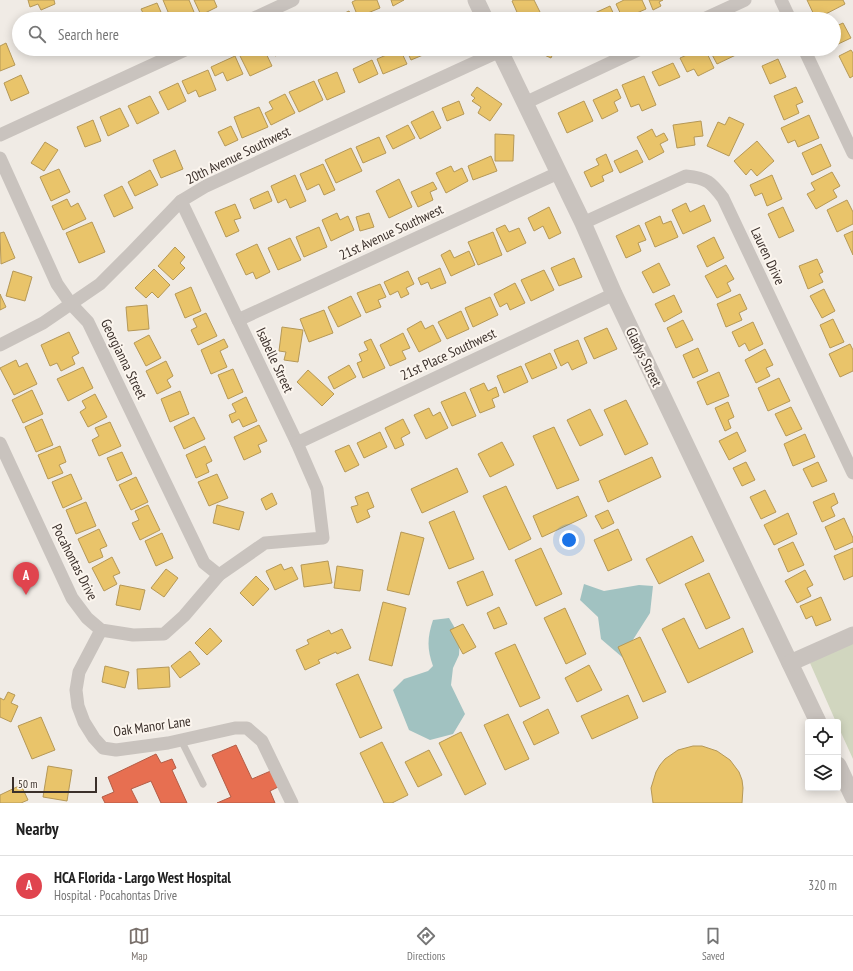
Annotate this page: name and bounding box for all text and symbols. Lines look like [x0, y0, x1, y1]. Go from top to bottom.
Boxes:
search box [12, 12, 841, 56]
icon: search [26, 23, 48, 45]
text: Search here [58, 25, 119, 44]
street label: 20th Avenue Southwest [183, 122, 293, 188]
street label: 21st Avenue Southwest [336, 200, 446, 264]
street label: Lauren Drive [747, 224, 789, 288]
street label: Georgianna Street [97, 316, 151, 402]
street label: 21st Place Southwest [397, 324, 499, 384]
street label: Gladys Street [622, 324, 666, 390]
street label: Isabelle Street [252, 325, 298, 396]
street label: Pocahontas Drive [48, 521, 102, 603]
your location [559, 530, 579, 550]
pin: A [13, 562, 39, 595]
street label: Oak Manor Lane [112, 712, 192, 740]
map controls [805, 719, 841, 791]
button: locate [805, 719, 841, 755]
button: layers [805, 755, 841, 791]
scale bar [12, 775, 97, 794]
text: 50 m [18, 777, 37, 791]
text: Nearby [16, 818, 59, 840]
text: HCA Florida - Largo West Hospital [54, 868, 231, 887]
text: A [26, 877, 32, 894]
text: 320 m [808, 877, 837, 894]
text: Hospital · Pocahontas Drive [54, 887, 177, 904]
tab: Map [128, 925, 150, 963]
tab: Directions [407, 925, 445, 963]
tab: Saved [702, 925, 725, 963]

